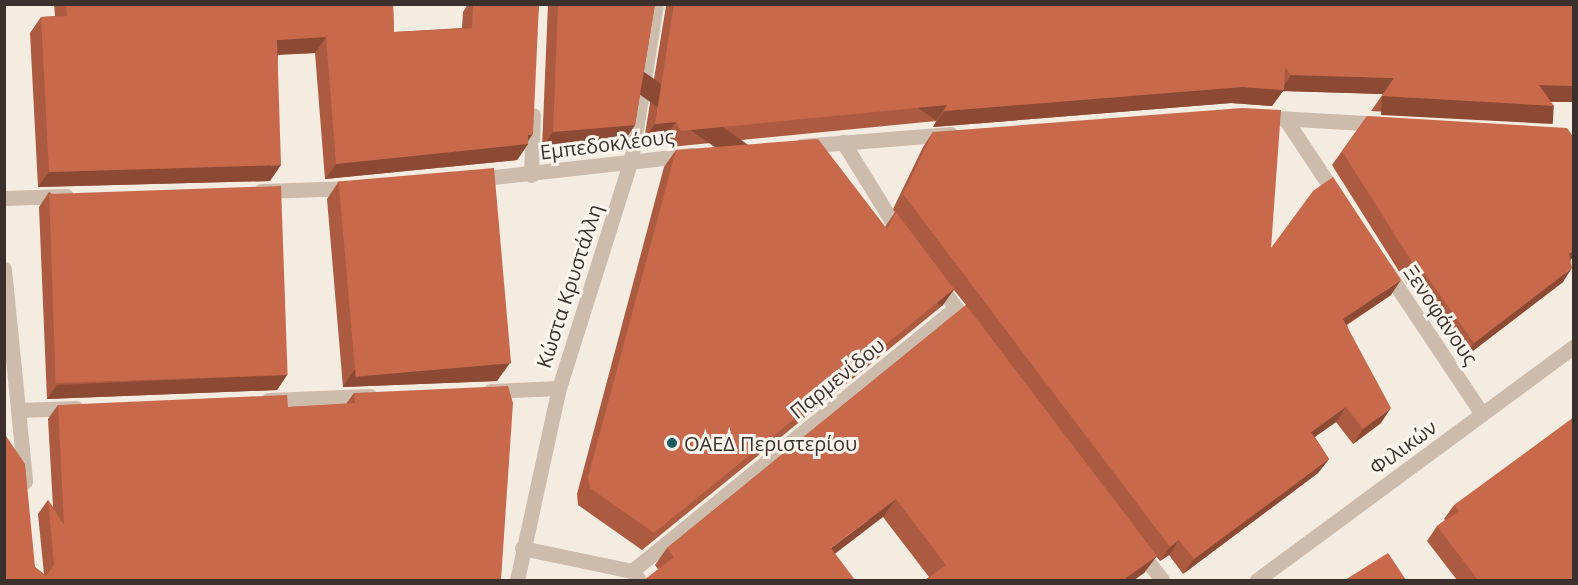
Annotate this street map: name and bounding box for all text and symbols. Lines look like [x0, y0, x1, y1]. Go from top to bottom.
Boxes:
street label: Εμπεδοκλέους [539, 124, 675, 164]
street label: Κώστα Κρυστάλλη [531, 201, 607, 371]
street label: Ξενοφάνους [1399, 261, 1483, 369]
street label: Παρμενίδου [785, 333, 889, 423]
street label: Φιλικών [1365, 415, 1441, 479]
place label: ΟΑΕΔ Περιστερίου [684, 431, 857, 455]
marker: ΟΑΕΔ Περιστερίου [665, 436, 679, 450]

